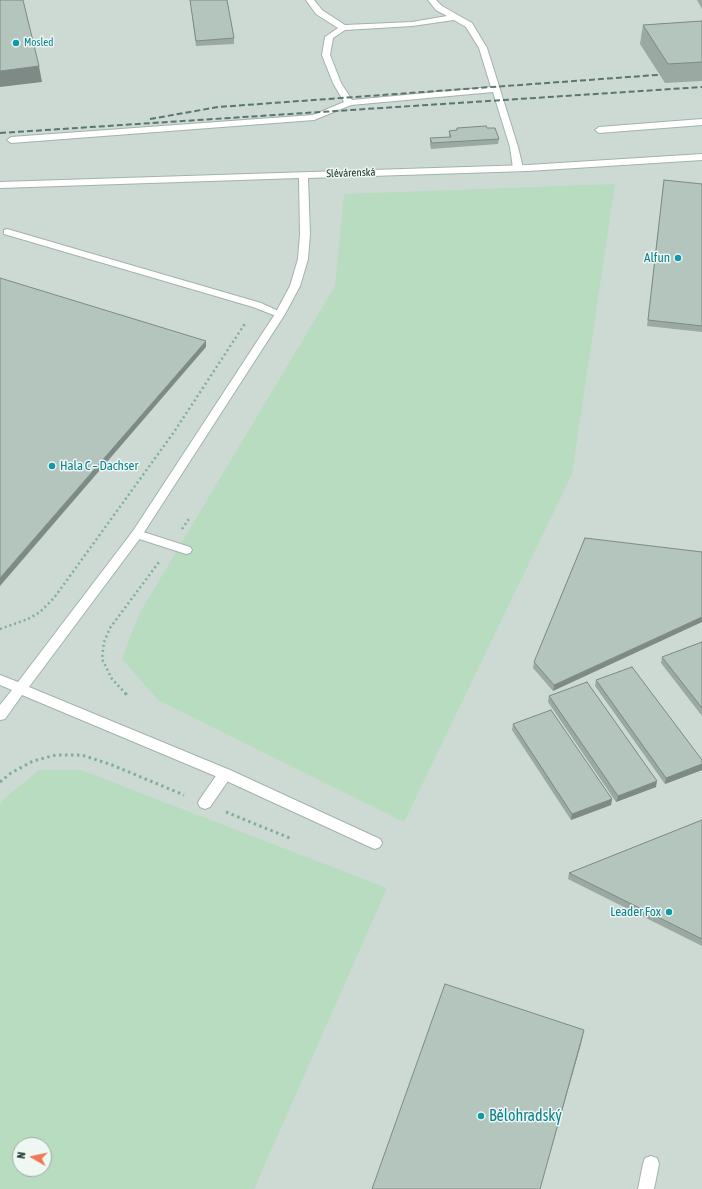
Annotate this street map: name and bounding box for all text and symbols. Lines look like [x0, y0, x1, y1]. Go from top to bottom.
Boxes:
place label: Mosled [24, 36, 53, 50]
marker: Mosled [11, 38, 21, 48]
street label: Slévárenská [326, 166, 376, 180]
place label: Alfun [644, 250, 670, 266]
marker: Alfun [673, 253, 683, 263]
place label: Hala C – Dachser [60, 458, 138, 474]
marker: Hala C – Dachser [47, 461, 57, 471]
place label: Leader Fox [610, 904, 661, 920]
marker: Leader Fox [664, 907, 674, 917]
place label: Bělohradský [489, 1106, 562, 1126]
marker: Bělohradský [476, 1111, 486, 1121]
north arrow [12, 1137, 52, 1177]
text: N [15, 1151, 28, 1159]

